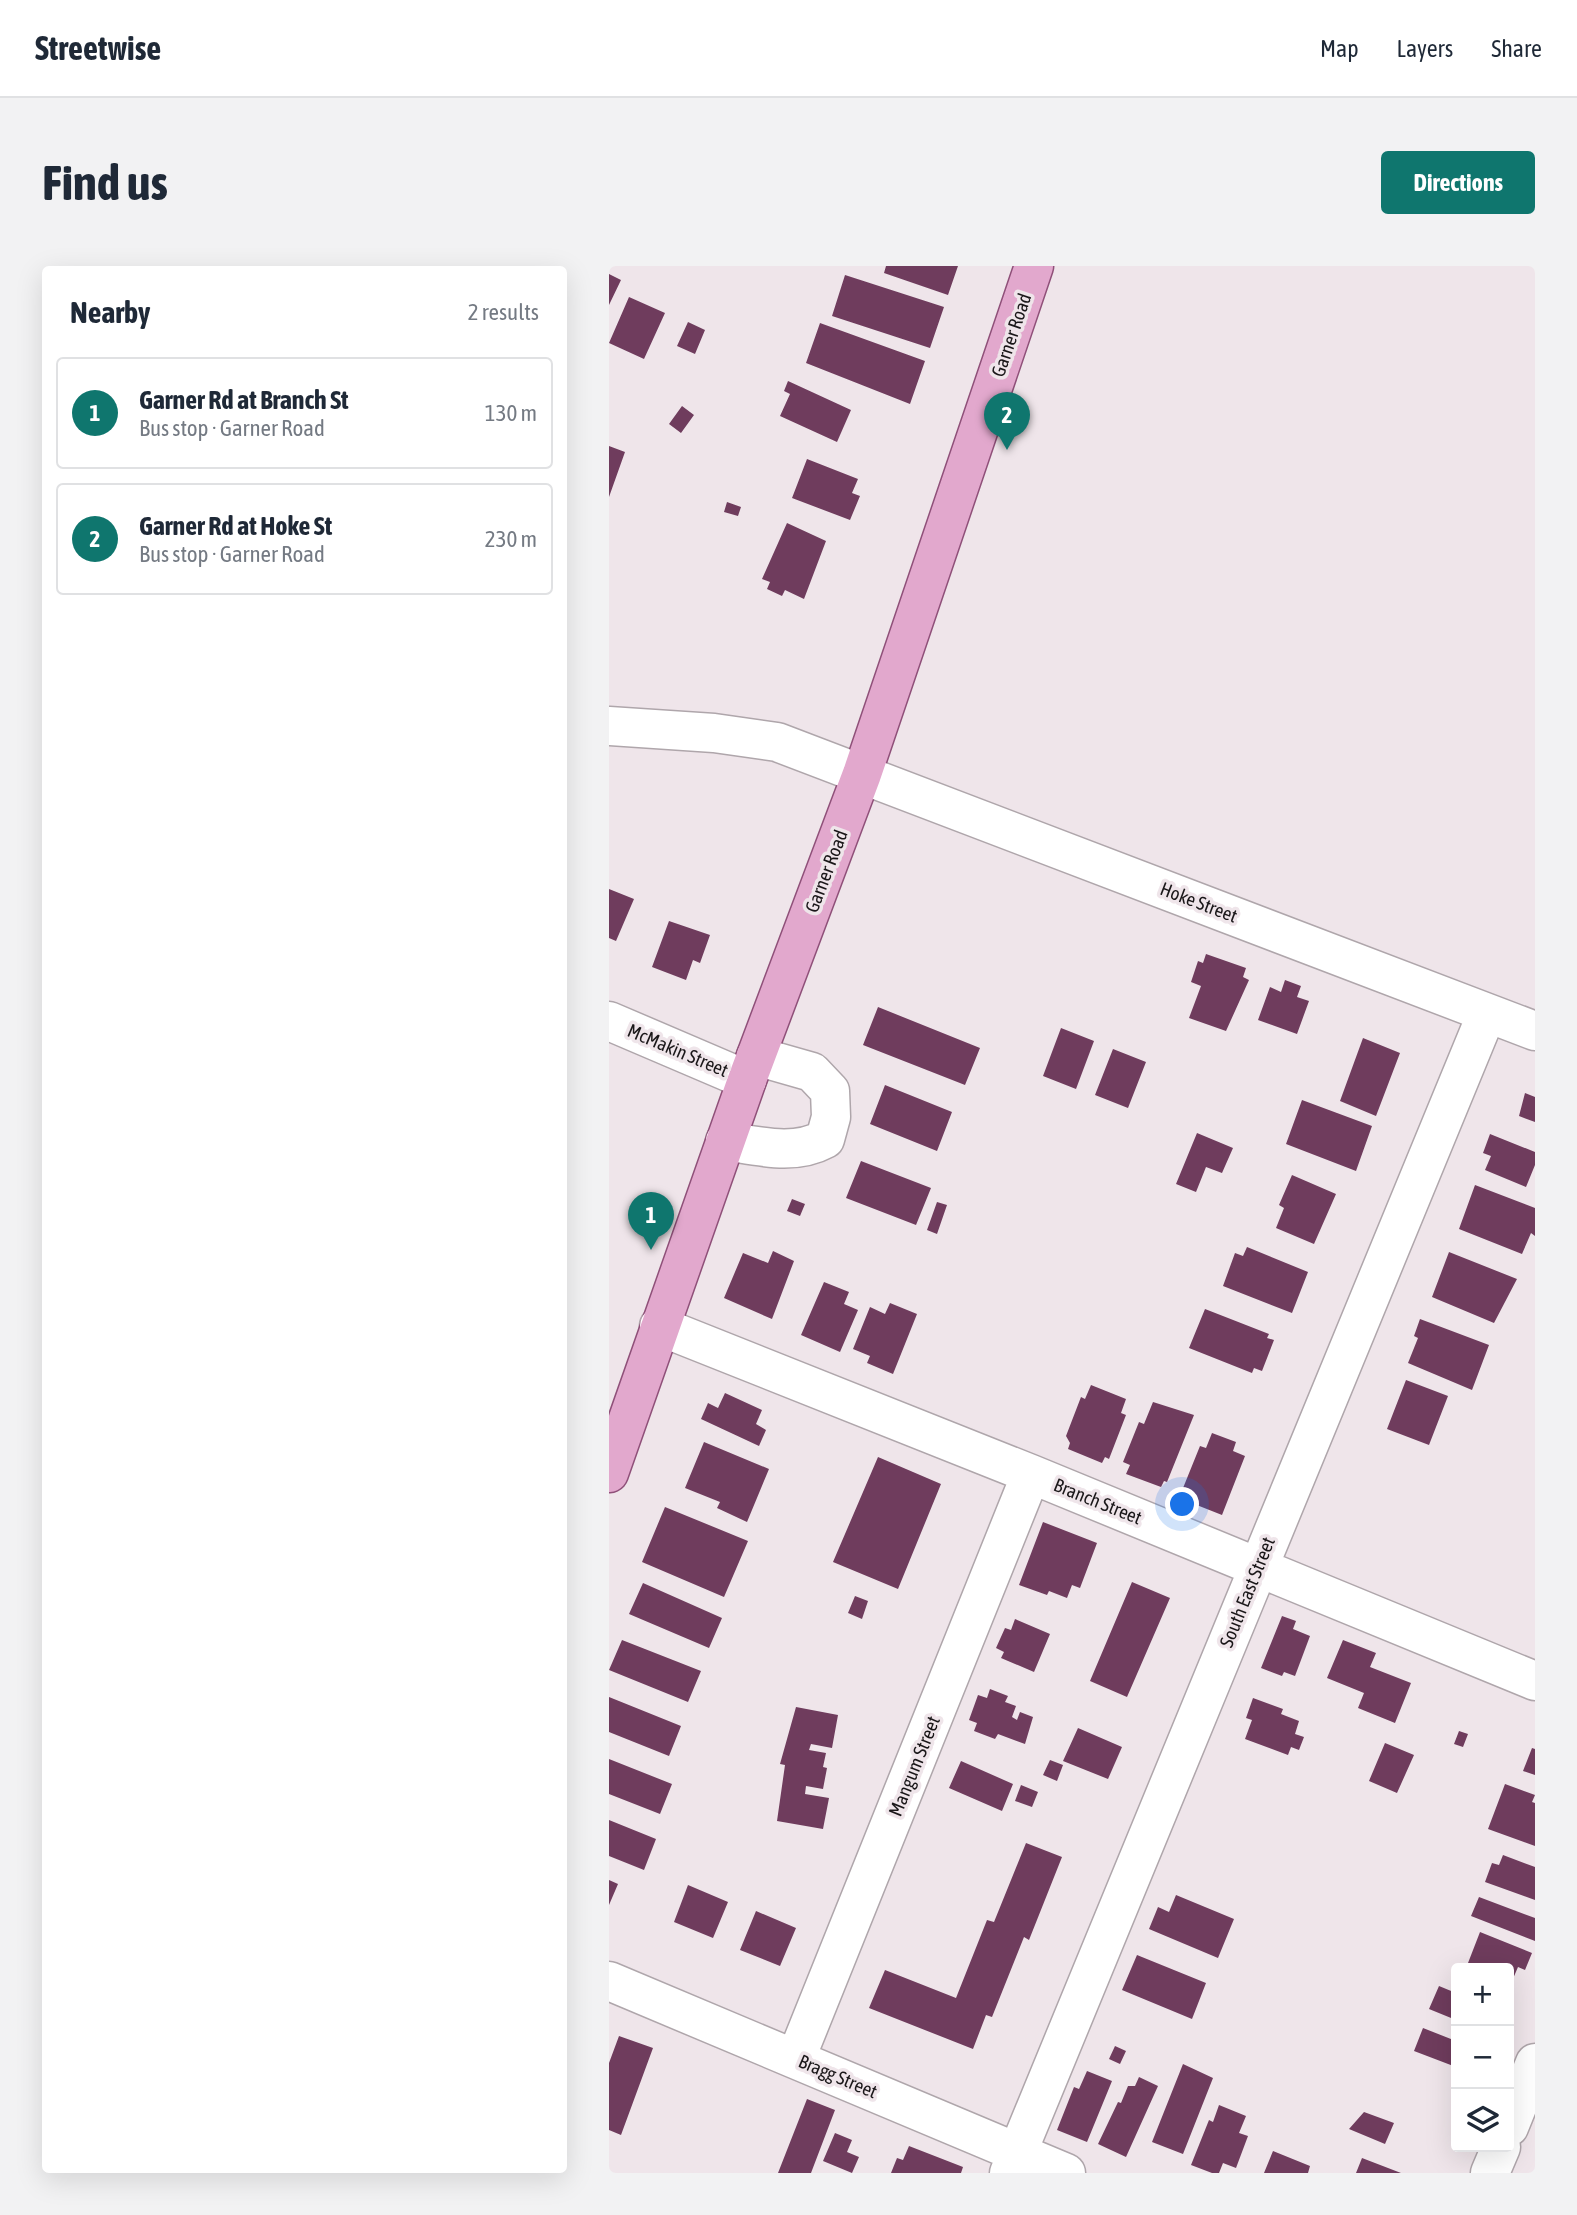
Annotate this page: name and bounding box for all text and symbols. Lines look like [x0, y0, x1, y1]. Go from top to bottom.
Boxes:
text: Streetwise [35, 29, 161, 67]
text: Map [1320, 35, 1359, 62]
text: Layers [1397, 35, 1453, 62]
text: Share [1491, 35, 1542, 62]
button: Directions [1381, 151, 1535, 214]
text: Find us [42, 154, 168, 210]
street label: Garner Road [986, 290, 1036, 380]
text: Nearby [70, 295, 150, 329]
text: 2 results [468, 299, 539, 325]
text: Garner Rd at Branch St [139, 385, 349, 415]
pin: 2 [984, 392, 1030, 450]
text: 1 [90, 400, 100, 426]
text: 130 m [485, 400, 537, 426]
text: Bus stop · Garner Road [139, 415, 325, 441]
text: Garner Rd at Hoke St [139, 511, 332, 541]
text: 2 [90, 526, 100, 552]
text: 230 m [485, 526, 537, 552]
text: Bus stop · Garner Road [139, 541, 325, 567]
street label: Garner Road [800, 827, 852, 915]
street label: Hoke Street [1157, 877, 1241, 927]
street label: McMakin Street [624, 1019, 732, 1081]
pin: 1 [628, 1192, 674, 1250]
street label: Branch Street [1051, 1473, 1145, 1529]
your location [1165, 1487, 1199, 1521]
street label: South East Street [1215, 1534, 1279, 1650]
street label: Mangum Street [884, 1713, 944, 1819]
map controls [1451, 1963, 1514, 2152]
button: + [1451, 1963, 1514, 2026]
button: − [1451, 2026, 1514, 2089]
street label: Bragg Street [795, 2050, 881, 2102]
button: layers [1451, 2089, 1514, 2152]

